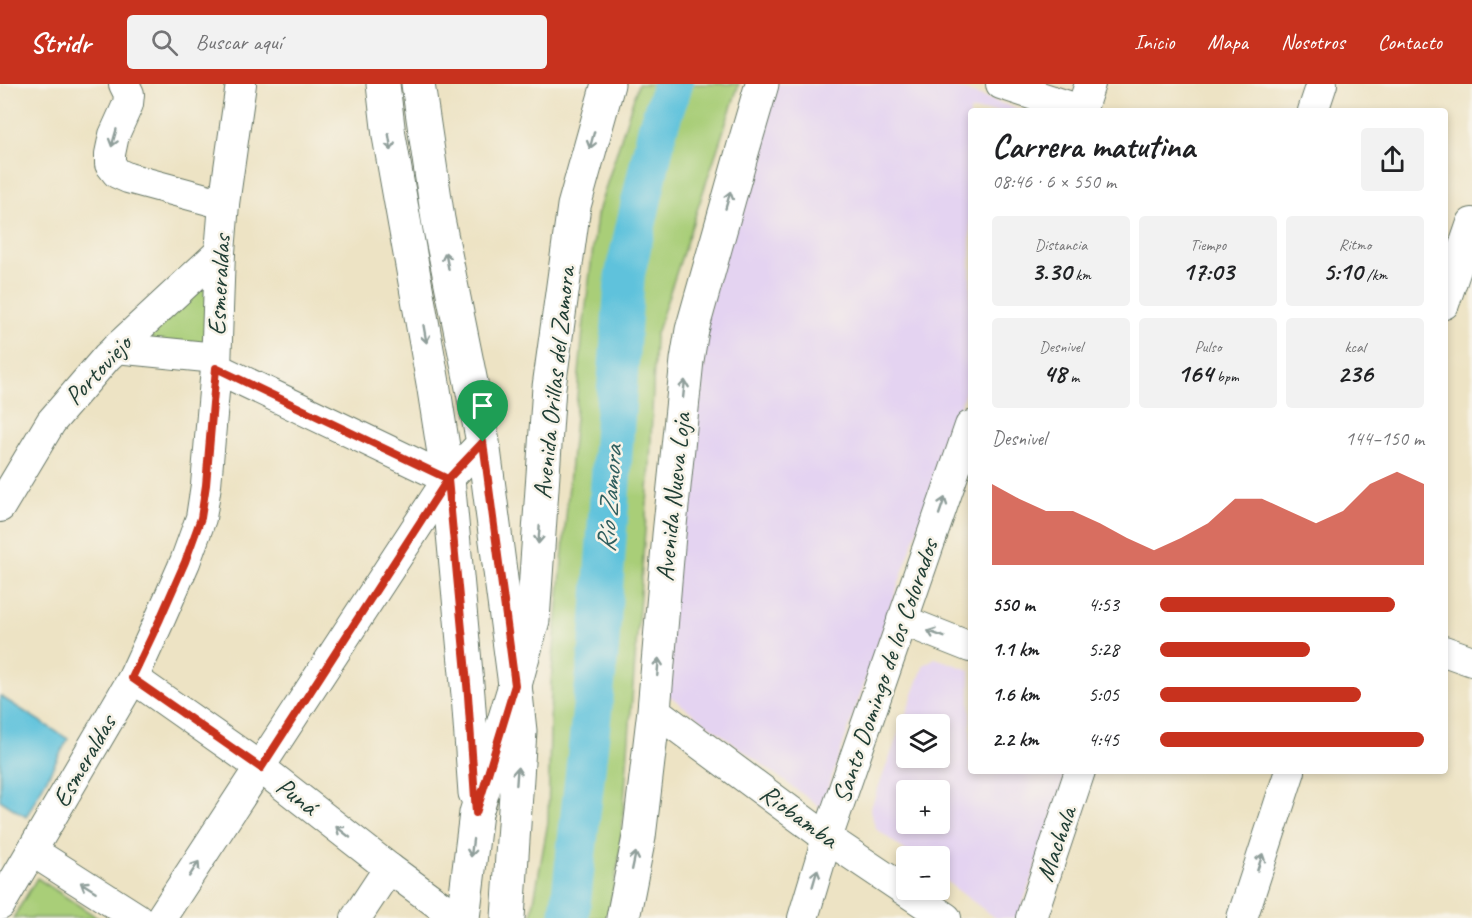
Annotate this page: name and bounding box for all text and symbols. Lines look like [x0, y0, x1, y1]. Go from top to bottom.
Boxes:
search box [127, 15, 547, 69]
text: Stridr [30, 25, 91, 60]
icon: search [148, 26, 181, 59]
text: Buscar aquí [196, 28, 282, 56]
text: Inicio [1134, 29, 1174, 55]
text: Mapa [1207, 29, 1248, 55]
text: Nosotros [1281, 29, 1345, 55]
text: Contacto [1378, 29, 1442, 55]
text: Carrera matutina [992, 125, 1195, 167]
one-way arrow [108, 128, 119, 147]
button: share [1361, 128, 1424, 191]
one-way arrow [586, 131, 597, 150]
one-way arrow [385, 132, 396, 151]
text: 08:46 · 6 × 550 m [992, 169, 1116, 194]
one-way arrow [723, 191, 735, 210]
street label: Esmeraldas [200, 232, 238, 336]
text: Distancia [1035, 235, 1087, 255]
text: Tiempo [1190, 235, 1226, 255]
text: Ritmo [1339, 235, 1371, 255]
one-way arrow [441, 252, 452, 271]
text: 3.30 [1031, 255, 1071, 288]
text: 17:03 [1182, 255, 1234, 288]
text: 5:10 [1323, 255, 1363, 288]
street label: Avenida Orillas del Zamora [525, 263, 583, 501]
text: km [1071, 265, 1091, 285]
text: /km [1363, 265, 1387, 285]
one-way arrow [419, 324, 430, 343]
street label: Portoviejo [57, 326, 141, 412]
text: Desnivel [1039, 337, 1083, 357]
text: Pulso [1195, 337, 1221, 357]
text: kcal [1344, 337, 1366, 357]
text: 48 [1043, 357, 1066, 390]
text: 164 [1177, 357, 1213, 390]
text: 236 [1337, 357, 1373, 390]
text: m [1066, 367, 1079, 387]
text: bpm [1213, 367, 1239, 387]
pin [457, 380, 508, 442]
one-way arrow [679, 380, 690, 400]
icon: arrive [466, 389, 499, 422]
street label: Avenida Nueva Loja [648, 410, 698, 583]
text: Desnivel [992, 426, 1046, 451]
text: 144–150 m [1345, 426, 1424, 451]
water label: Río Zamora [588, 442, 630, 553]
one-way arrow [938, 497, 949, 516]
one-way arrow [534, 525, 545, 545]
street label: Santo Domingo de los Colorados [824, 533, 946, 807]
text: 550 m [992, 592, 1035, 617]
text: 4:53 [1088, 592, 1119, 617]
one-way arrow [928, 627, 946, 638]
text: 1.1 km [992, 637, 1039, 662]
text: 5:28 [1088, 637, 1119, 662]
one-way arrow [653, 658, 664, 678]
text: 1.6 km [992, 682, 1039, 707]
text: 5:05 [1088, 682, 1119, 707]
street label: Esmeraldas [44, 707, 125, 813]
map controls [896, 714, 950, 900]
button: layers [896, 714, 950, 768]
text: 2.2 km [992, 727, 1039, 752]
text: 4:45 [1088, 727, 1119, 752]
one-way arrow [512, 766, 523, 786]
street label: Puná [270, 769, 327, 824]
street label: Riobamba [753, 777, 846, 856]
button: + [896, 780, 950, 834]
street label: Machala [1028, 800, 1085, 886]
one-way arrow [335, 825, 351, 838]
one-way arrow [466, 837, 477, 857]
button: − [896, 846, 950, 900]
one-way arrow [629, 851, 641, 870]
one-way arrow [1255, 853, 1266, 872]
one-way arrow [188, 861, 200, 878]
one-way arrow [810, 869, 821, 888]
one-way arrow [80, 880, 97, 892]

